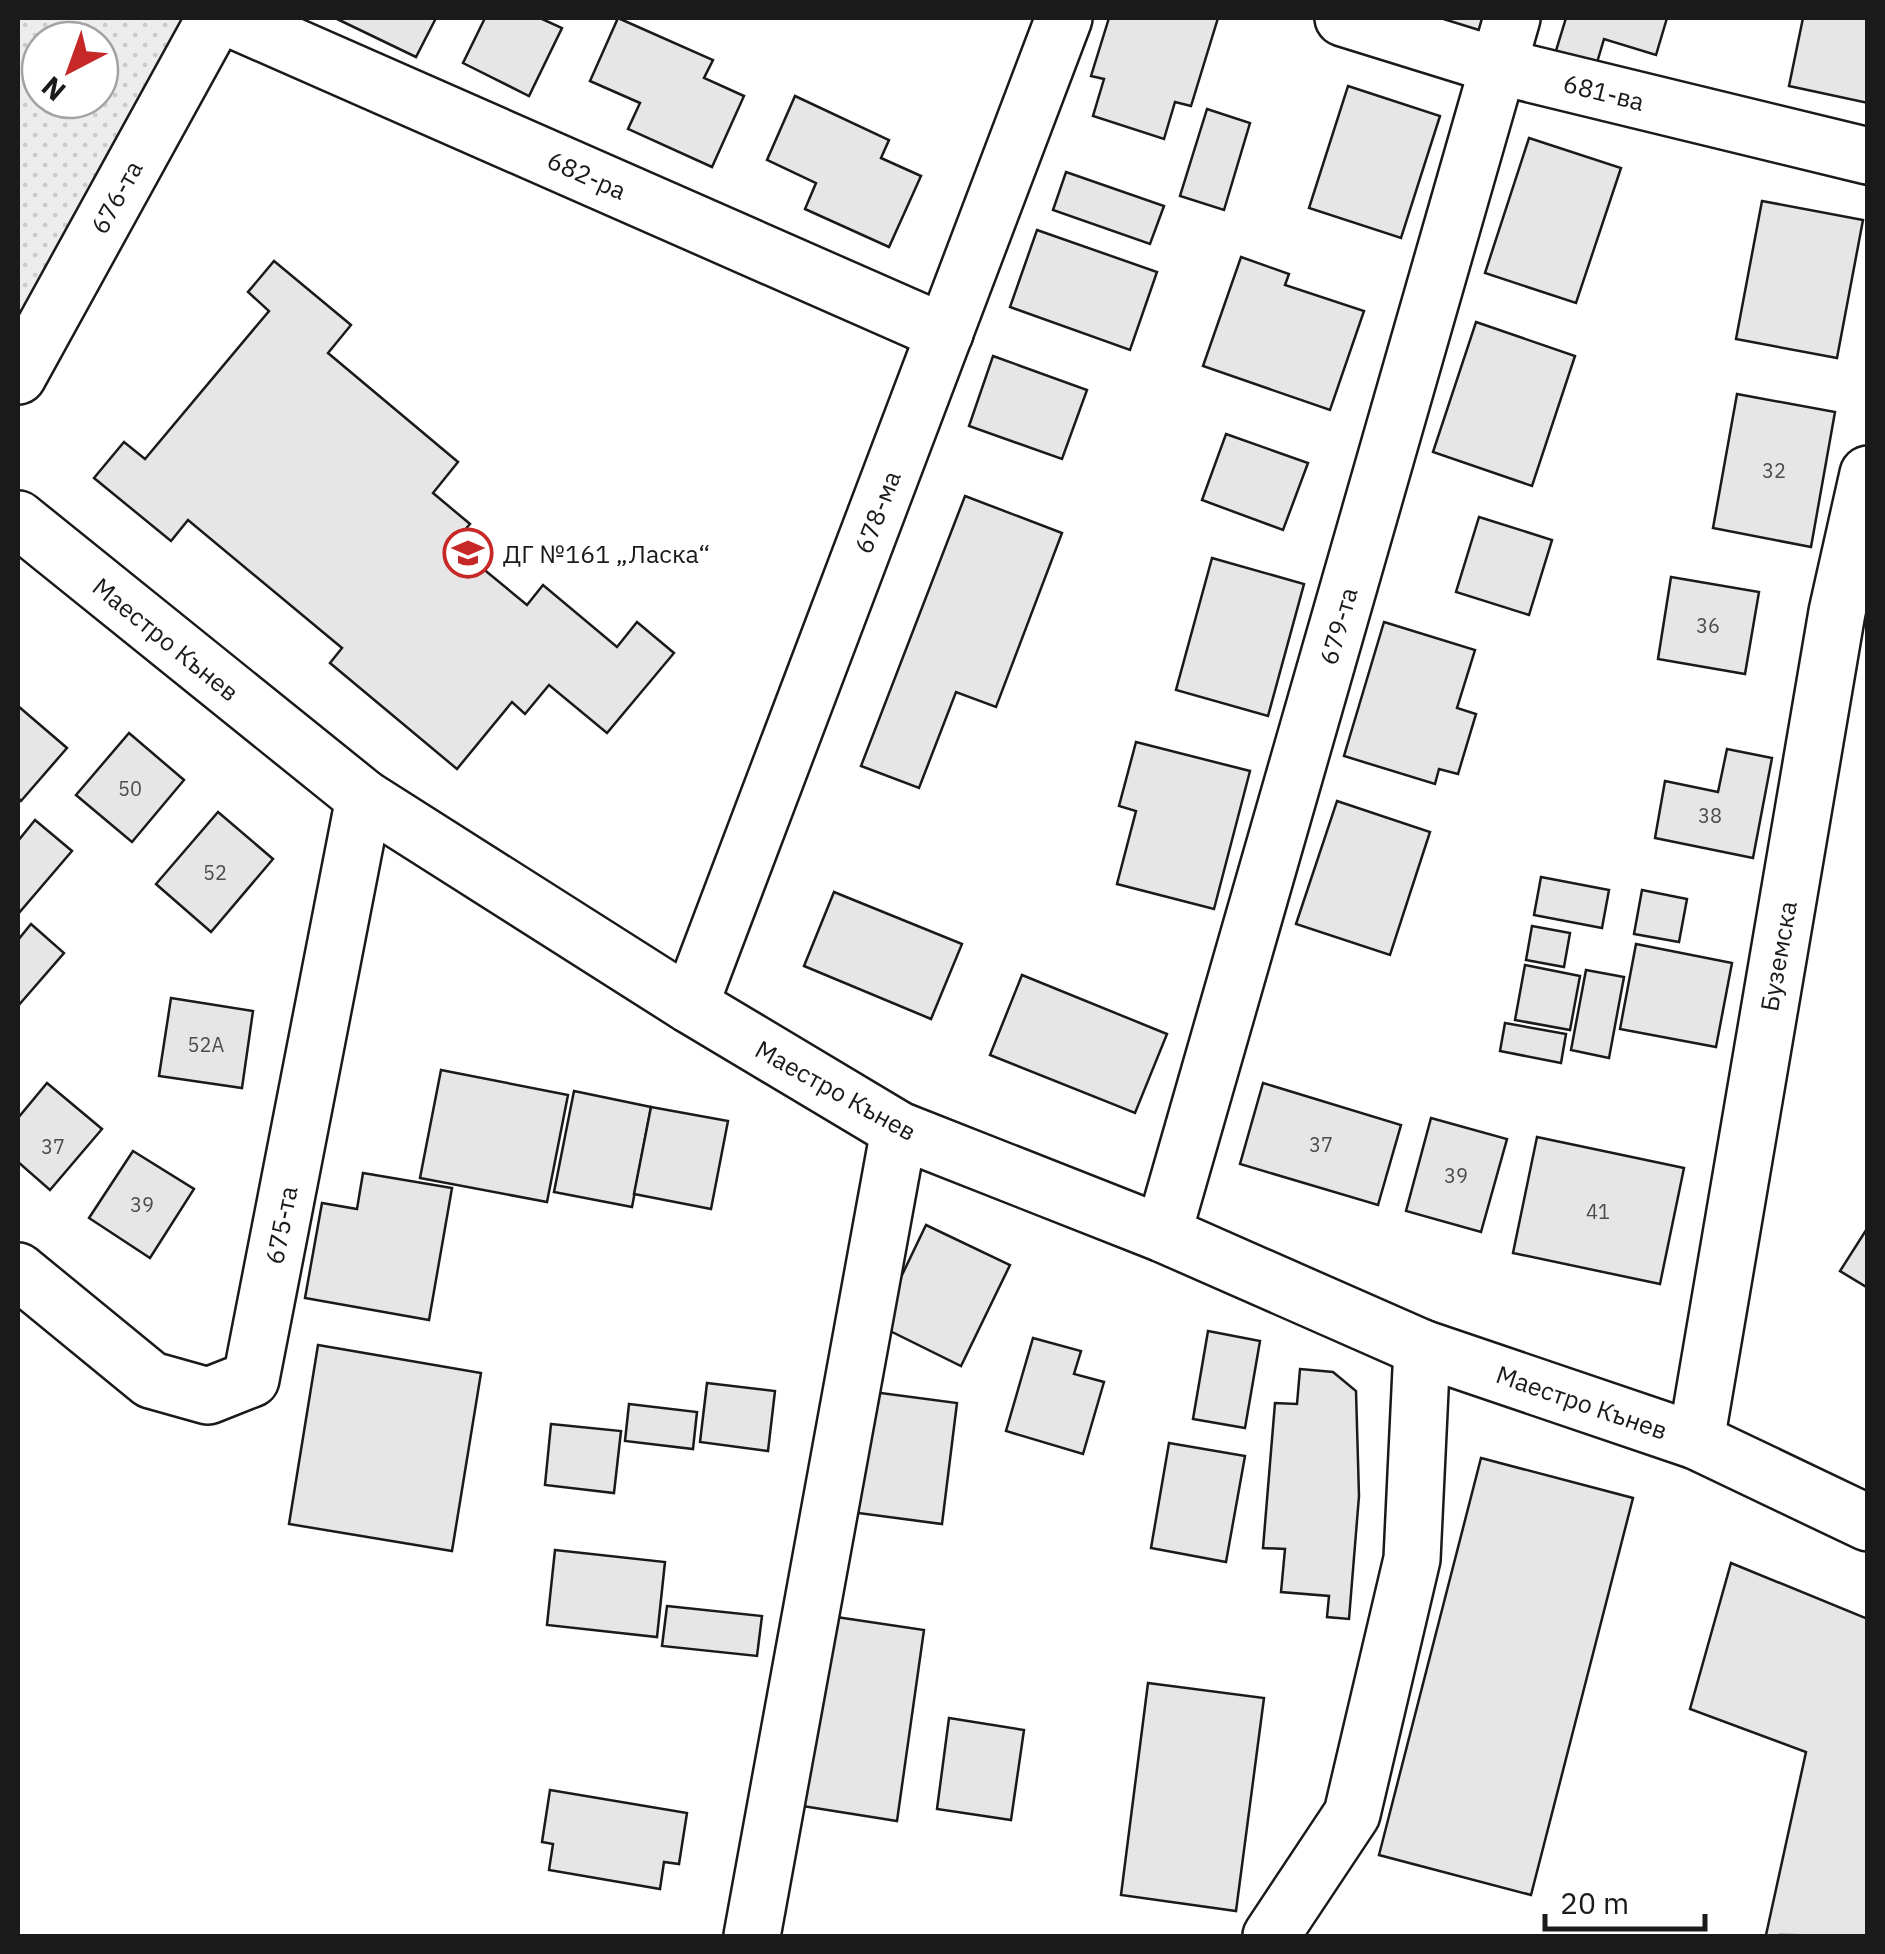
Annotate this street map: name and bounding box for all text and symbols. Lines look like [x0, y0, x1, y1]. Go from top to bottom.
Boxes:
north arrow [20, 20, 120, 120]
street label: 681-ва [1560, 66, 1648, 118]
text: N [33, 69, 73, 110]
street label: 682-ра [542, 143, 632, 207]
street label: 676-та [82, 154, 150, 240]
house number: 32 [1762, 457, 1786, 484]
street label: 678-ма [846, 466, 908, 558]
school or university icon: ДГ №161 „Ласка“ [442, 527, 494, 579]
place label: ДГ №161 „Ласка“ [503, 537, 710, 570]
street label: Маестро Кънев [86, 570, 246, 708]
street label: 679-та [1311, 584, 1365, 668]
house number: 36 [1696, 612, 1720, 639]
house number: 50 [118, 775, 142, 802]
house number: 38 [1698, 802, 1722, 829]
house number: 52 [203, 859, 227, 886]
street label: Буземска [1752, 898, 1804, 1014]
house number: 52А [188, 1031, 225, 1058]
street label: Маестро Кънев [750, 1032, 922, 1148]
house number: 37 [1309, 1131, 1333, 1158]
house number: 37 [41, 1133, 65, 1160]
house number: 39 [1444, 1162, 1468, 1189]
street label: 675-та [257, 1183, 305, 1267]
house number: 39 [130, 1191, 154, 1218]
house number: 41 [1586, 1198, 1610, 1225]
street label: Маестро Кънев [1492, 1357, 1672, 1447]
scale bar [1545, 1869, 1705, 1931]
text: 20 m [1560, 1883, 1629, 1922]

